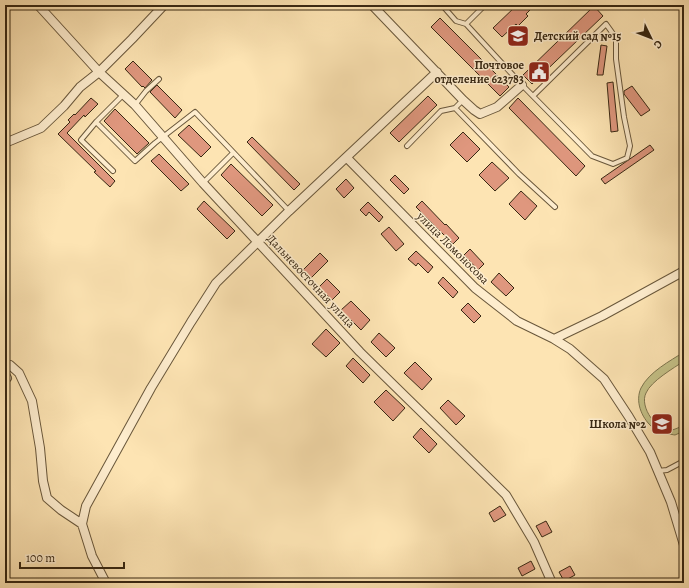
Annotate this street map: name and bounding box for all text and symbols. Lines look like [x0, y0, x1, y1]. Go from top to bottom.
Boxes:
north arrow [631, 18, 671, 58]
school or university icon: Детский сад №15 [505, 23, 531, 49]
place label: Детский сад №15 [534, 28, 621, 44]
text: С [650, 37, 666, 52]
place label: Почтовое отделение 623783 [435, 57, 524, 87]
public building icon: Почтовое отделение 623783 [526, 59, 552, 85]
street label: улица Ломоносова [413, 208, 493, 288]
street label: Дальневосточная улица [263, 231, 359, 332]
school or university icon: Школа №2 [649, 411, 675, 437]
place label: Школа №2 [589, 416, 646, 432]
scale bar [20, 544, 124, 570]
text: 100 m [26, 550, 55, 566]

